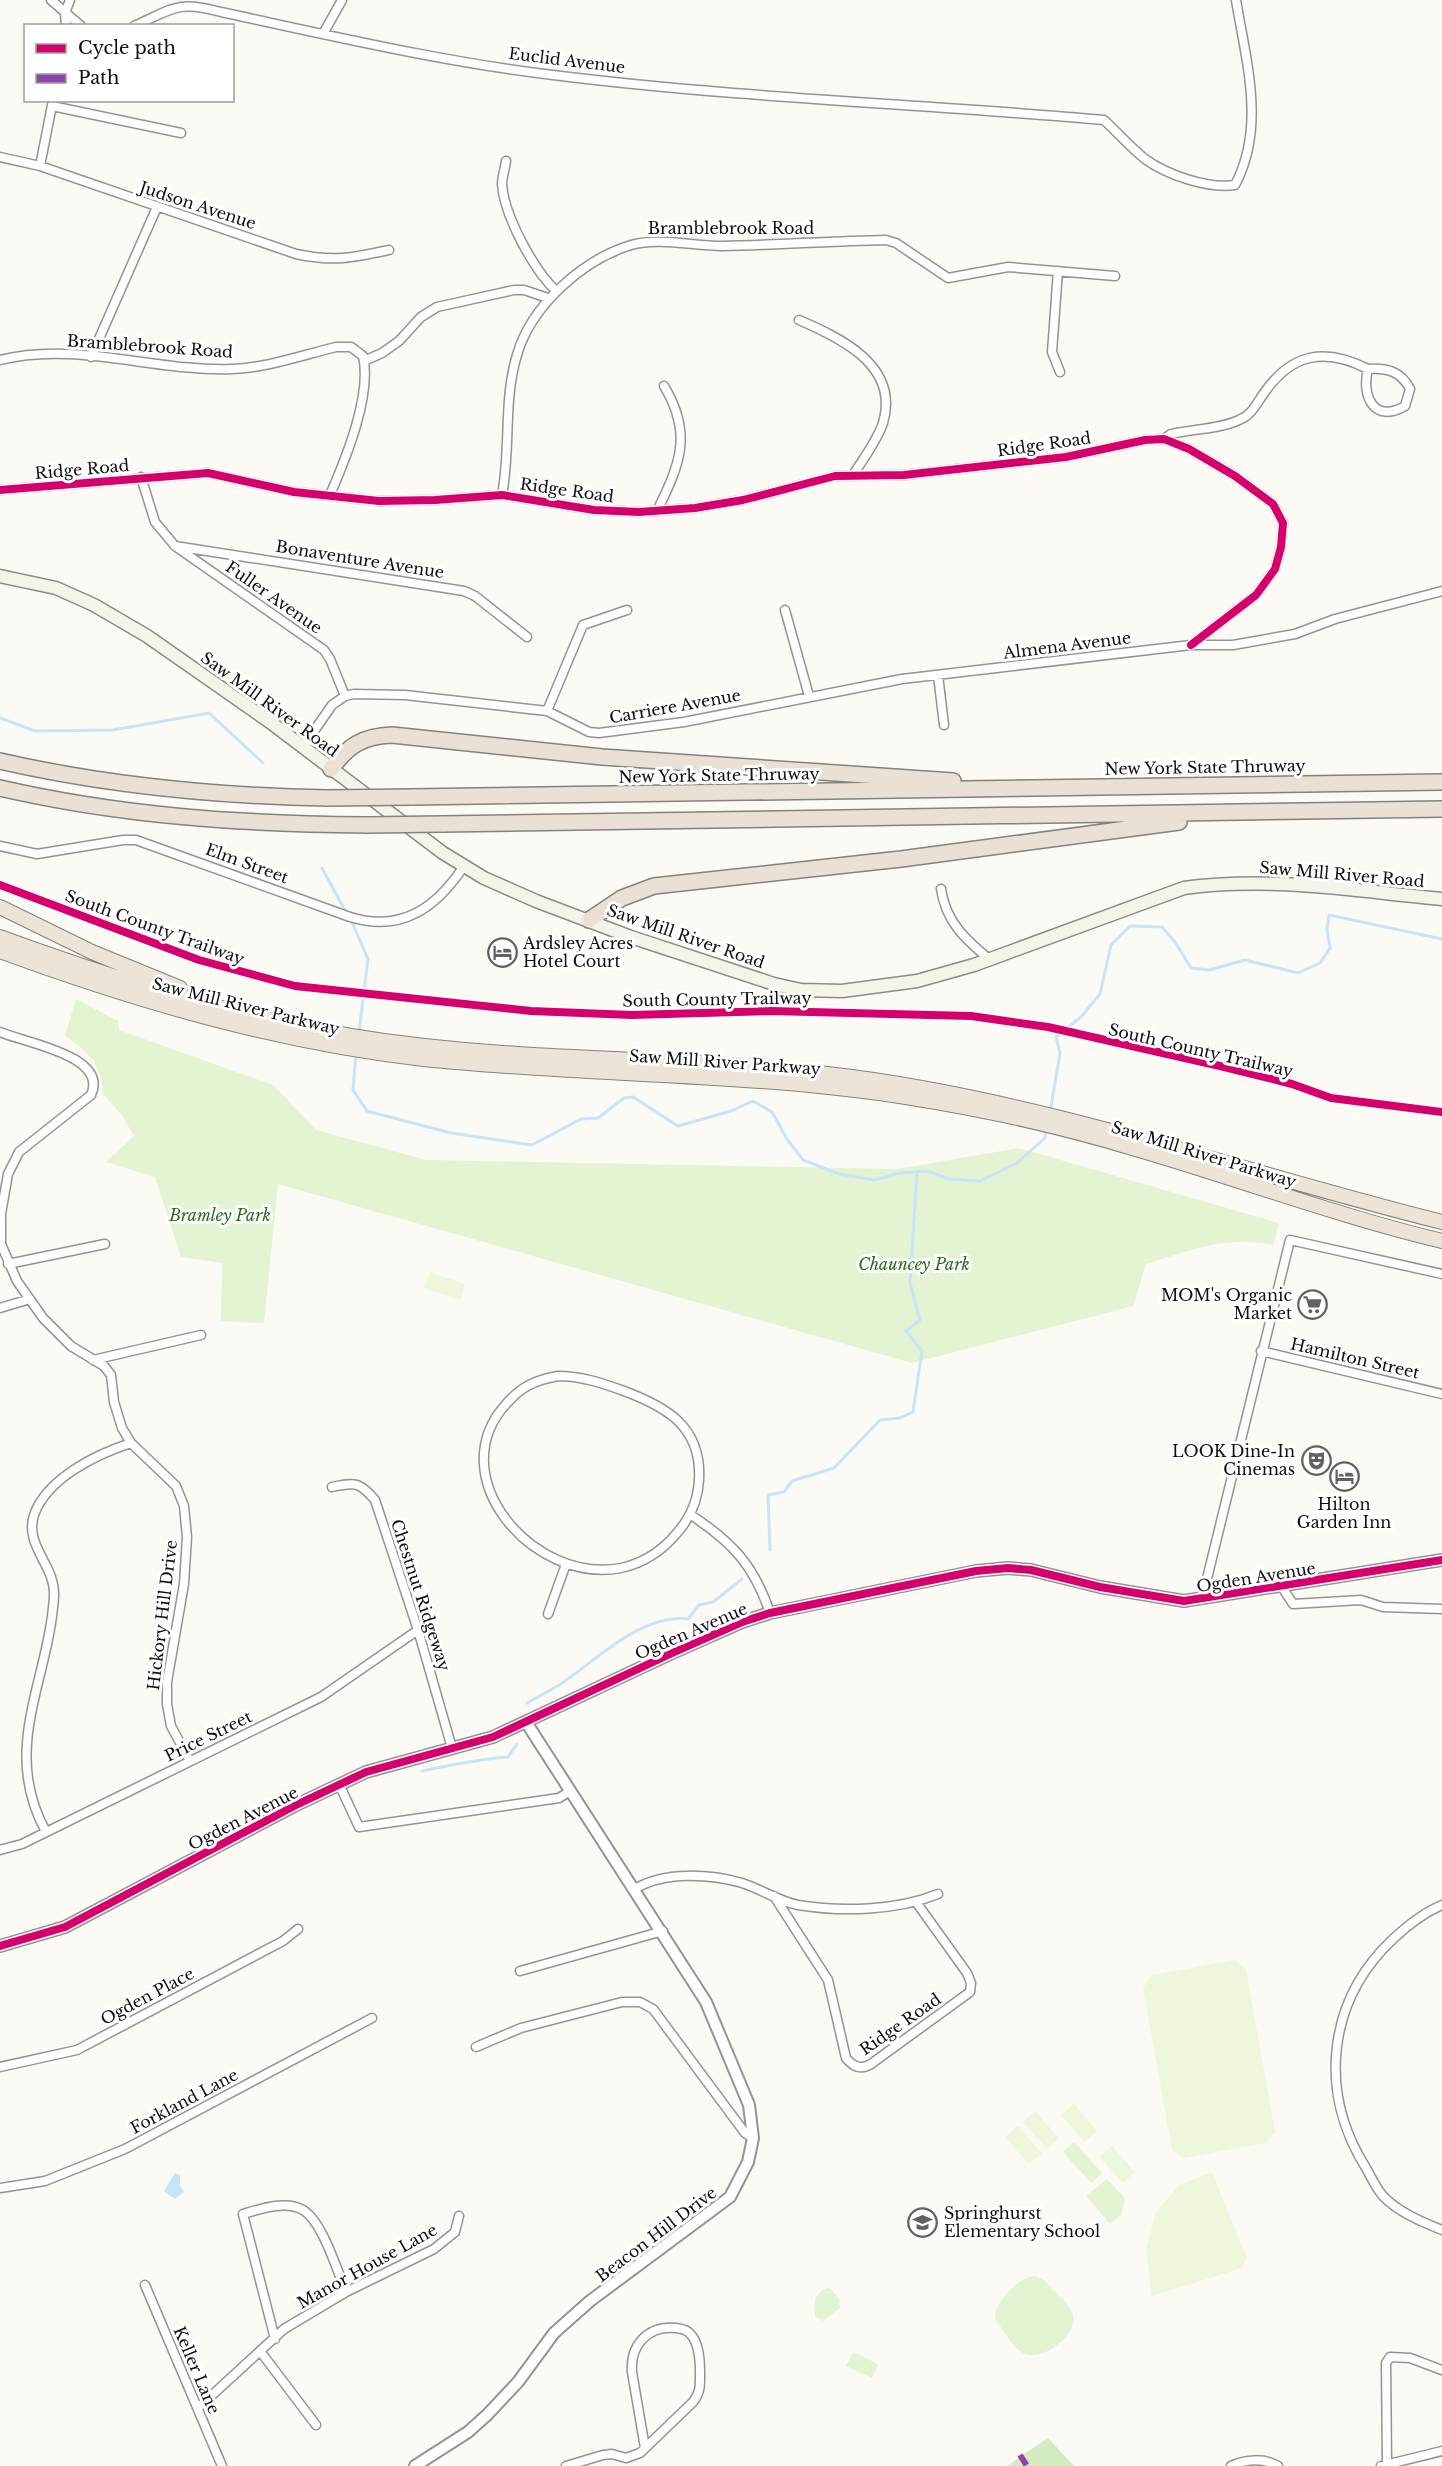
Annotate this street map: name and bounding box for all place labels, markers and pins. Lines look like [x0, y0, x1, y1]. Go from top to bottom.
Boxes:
place label: Ardsley Acres Hotel Court [522, 933, 633, 971]
hotel icon: Ardsley Acres Hotel Court [486, 936, 518, 968]
place label: MOM's Organic Market [1161, 1285, 1292, 1323]
supermarket icon: MOM's Organic Market [1297, 1288, 1329, 1320]
place label: LOOK Dine-In Cinemas [1172, 1441, 1295, 1479]
theatre icon: LOOK Dine-In Cinemas [1300, 1444, 1332, 1476]
hotel icon: Hilton Garden Inn [1328, 1460, 1360, 1492]
place label: Hilton Garden Inn [1297, 1494, 1391, 1532]
place label: Springhurst Elementary School [944, 2203, 1100, 2241]
school or university icon: Springhurst Elementary School [907, 2206, 939, 2238]

